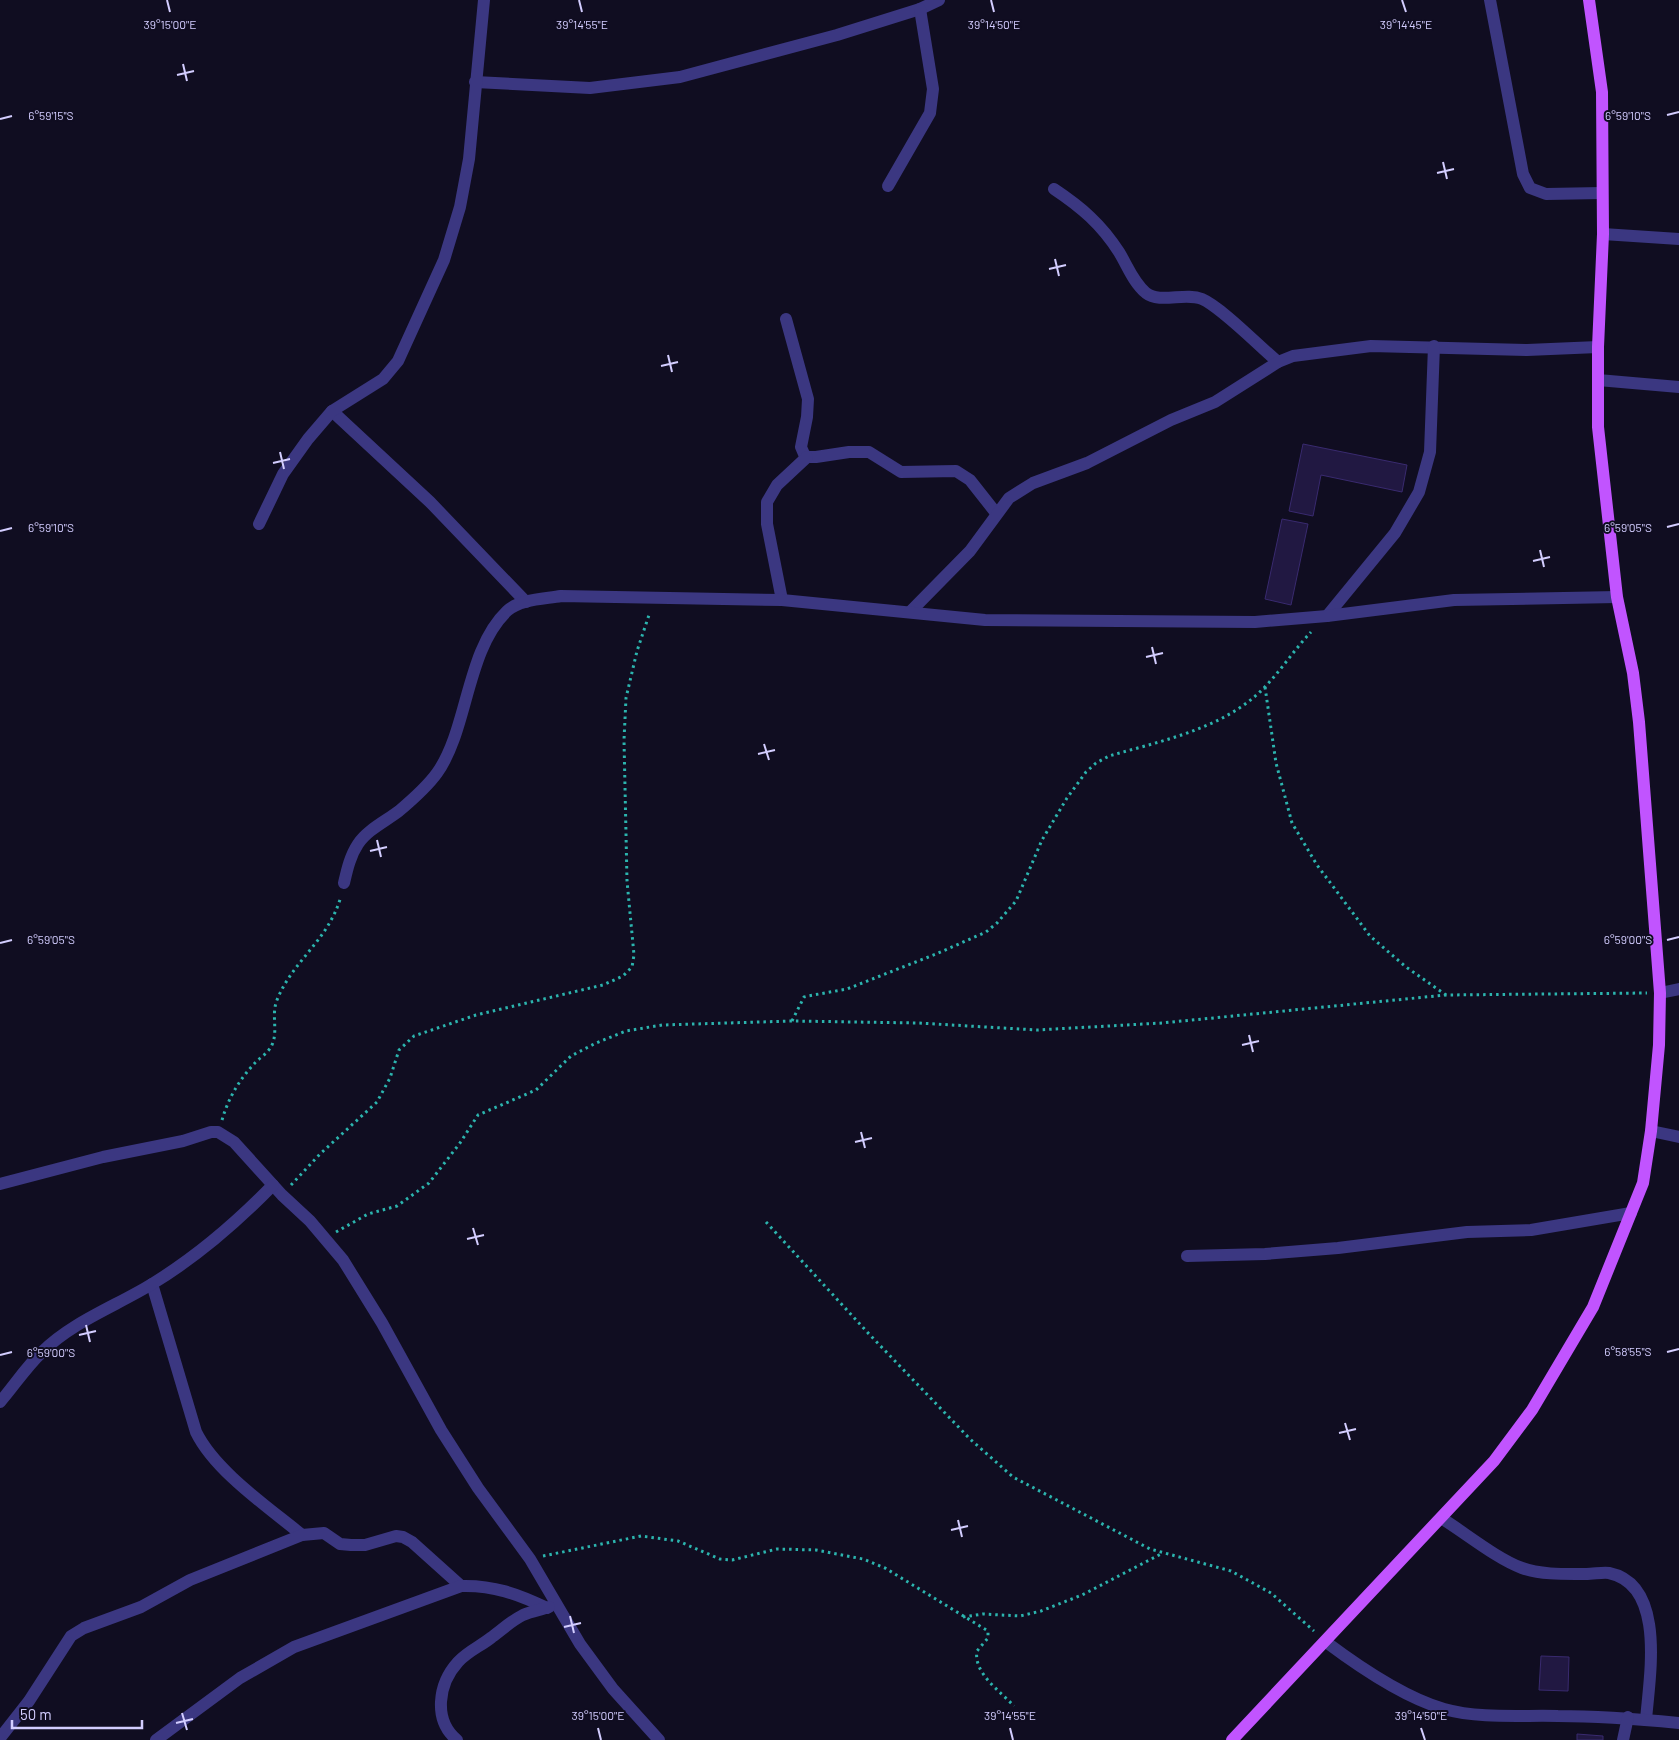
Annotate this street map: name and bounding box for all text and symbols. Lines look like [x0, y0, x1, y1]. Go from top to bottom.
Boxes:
text: 39°15'00"E [144, 17, 196, 31]
text: 39°14'55"E [556, 17, 608, 31]
text: 39°14'50"E [968, 17, 1020, 31]
text: 39°14'45"E [1380, 17, 1432, 31]
text: 6°59'15"S [28, 108, 74, 122]
text: 6°59'10"S [1605, 108, 1651, 122]
text: 6°59'10"S [28, 520, 74, 534]
text: 6°59'05"S [1604, 520, 1652, 534]
text: 6°59'05"S [27, 932, 75, 946]
text: 6°59'00"S [1604, 932, 1652, 946]
text: 6°58'55"S [1604, 1344, 1652, 1358]
text: 6°59'00"S [27, 1345, 75, 1359]
scale bar [12, 1698, 142, 1730]
text: 50 m [20, 1705, 52, 1723]
text: 39°15'00"E [572, 1708, 624, 1722]
text: 39°14'55"E [984, 1708, 1036, 1722]
text: 39°14'50"E [1395, 1708, 1447, 1722]

